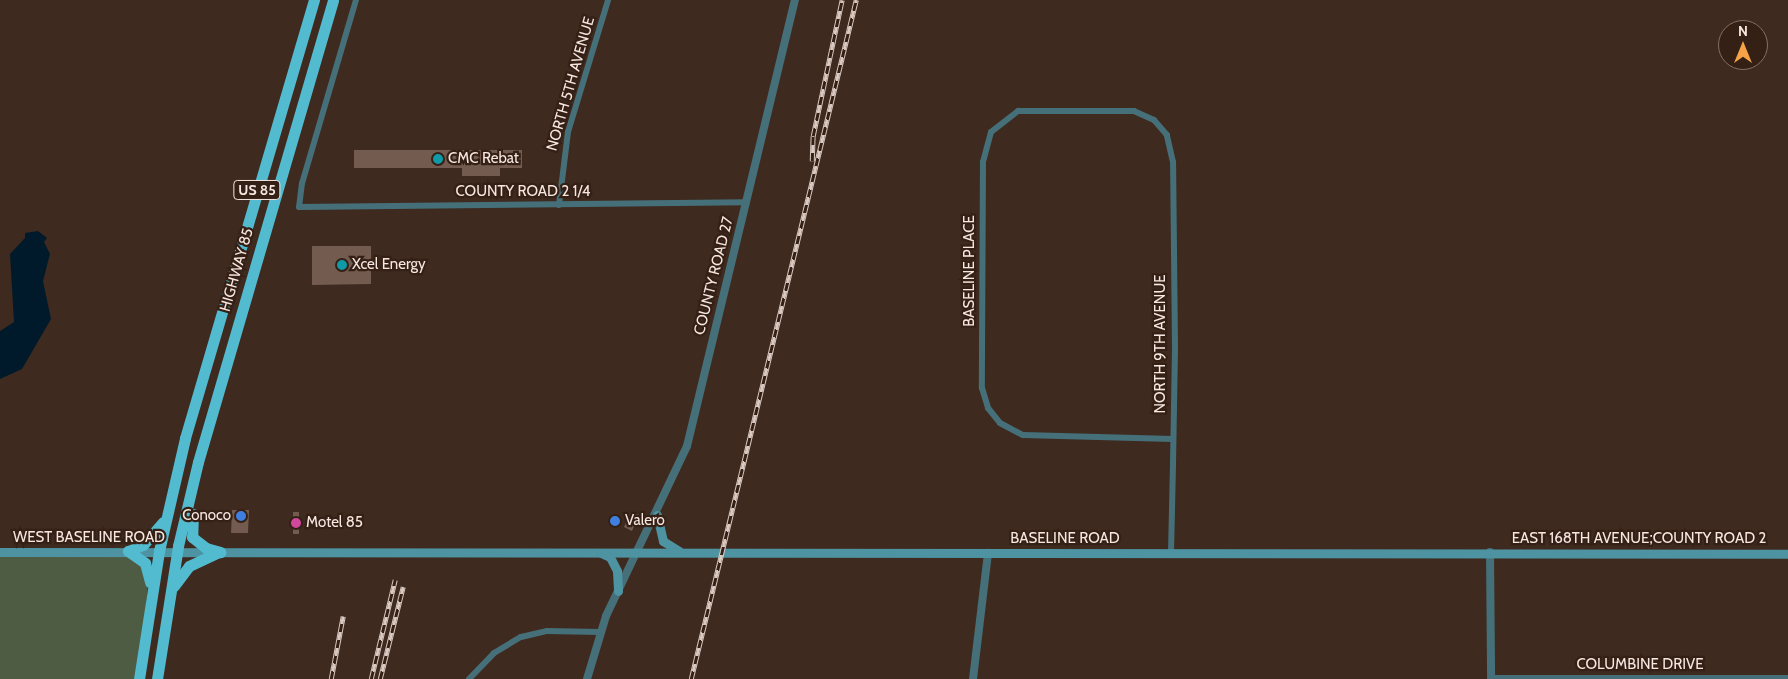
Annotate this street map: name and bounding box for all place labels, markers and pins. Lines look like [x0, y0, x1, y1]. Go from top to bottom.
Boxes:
place label: CMC Rebat [448, 150, 519, 168]
marker: CMC Rebat [432, 153, 444, 165]
place label: Xcel Energy [352, 256, 426, 274]
marker: Xcel Energy [336, 259, 348, 271]
place label: Conoco [182, 507, 231, 525]
marker: Conoco [235, 510, 247, 522]
place label: Valero [625, 512, 665, 530]
place label: Motel 85 [306, 514, 363, 532]
marker: Valero [609, 515, 621, 527]
marker: Motel 85 [290, 517, 302, 529]

